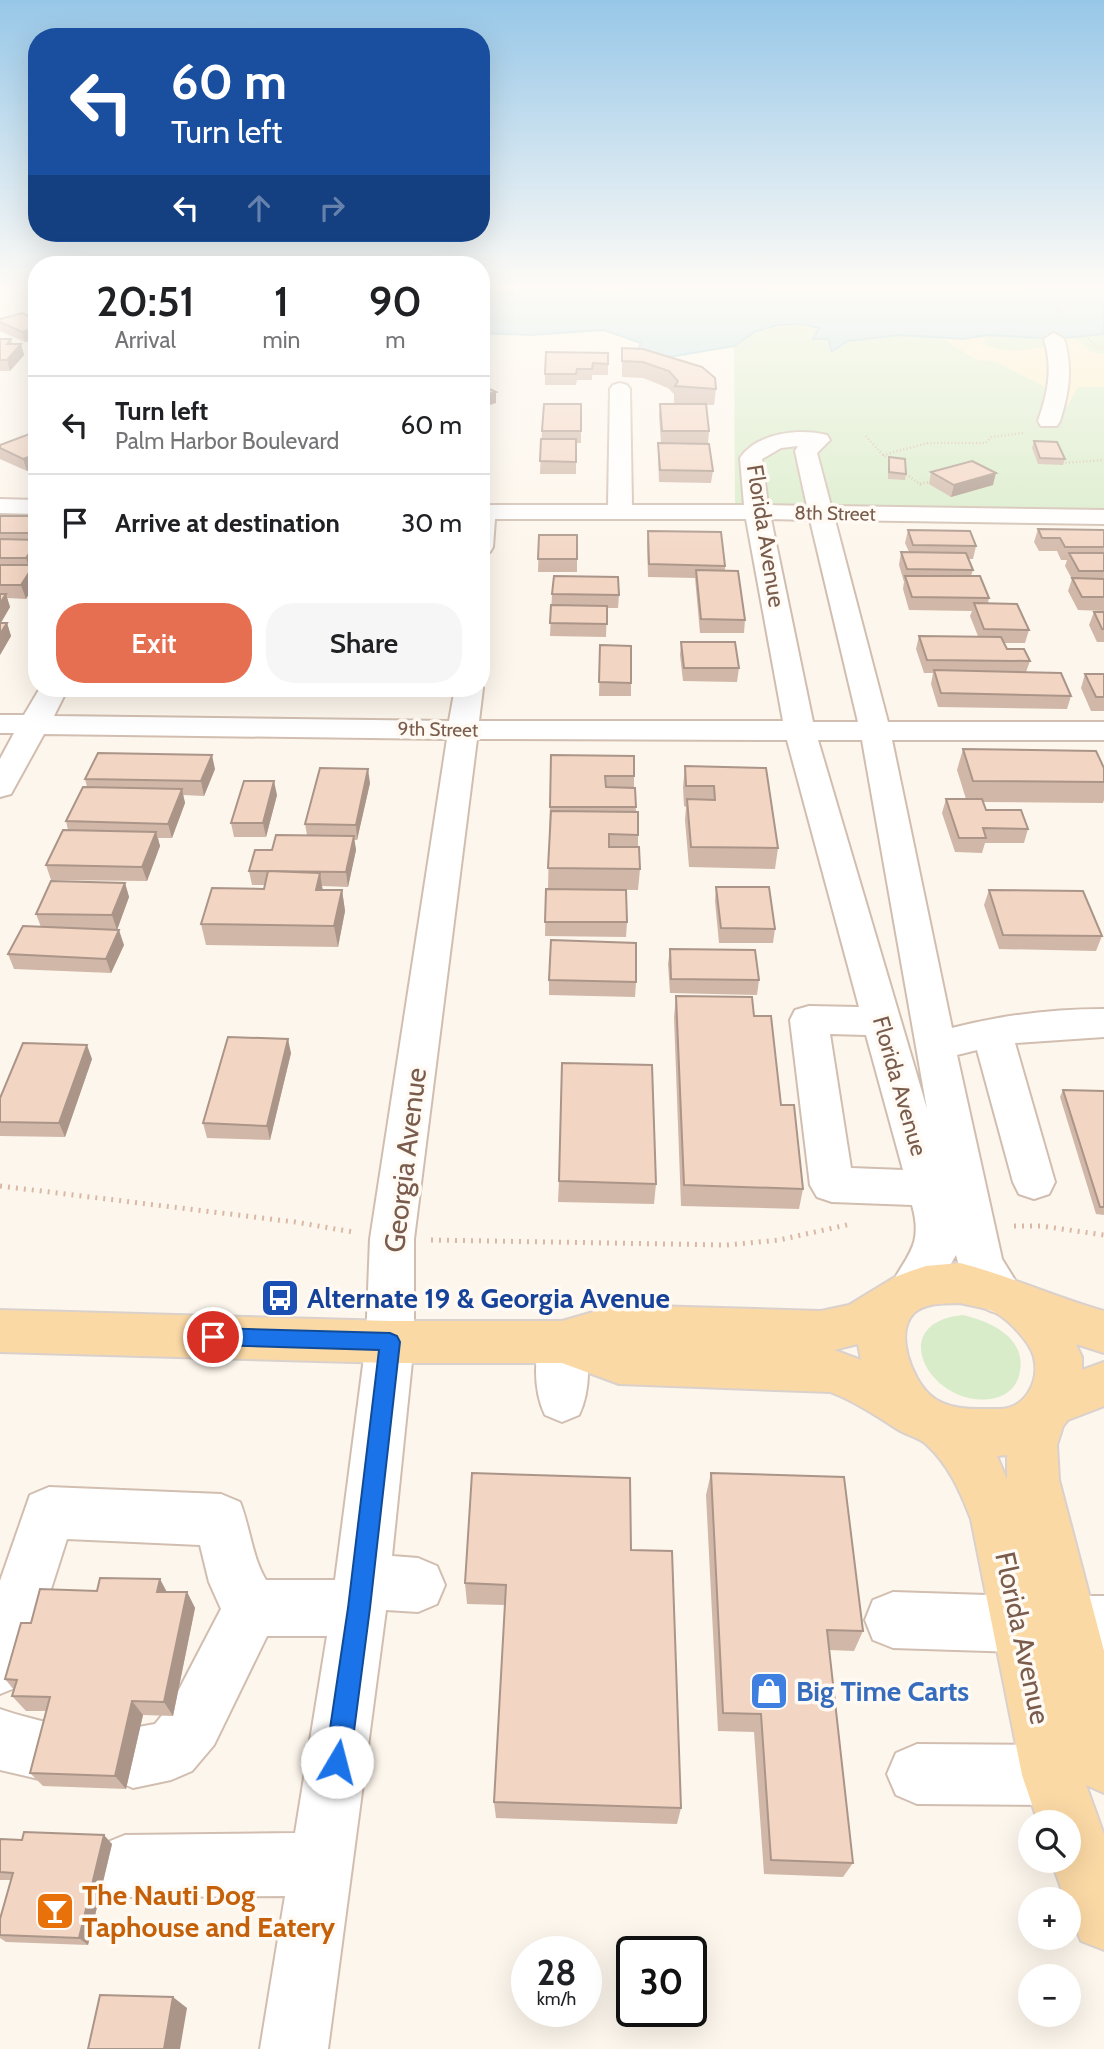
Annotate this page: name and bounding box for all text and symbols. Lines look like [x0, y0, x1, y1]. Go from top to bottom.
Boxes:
text: 60 m [171, 52, 287, 111]
icon: left [56, 56, 147, 147]
text: Turn left [171, 112, 282, 151]
icon: left [167, 189, 205, 227]
icon: ahead [240, 189, 278, 227]
icon: right [313, 189, 351, 227]
text: 20:51 [96, 275, 194, 327]
text: 1 [274, 275, 289, 327]
text: 90 [369, 275, 422, 327]
text: Arrival [115, 326, 176, 354]
text: min [263, 326, 300, 354]
text: m [385, 326, 405, 354]
text: Turn left [115, 395, 208, 427]
icon: left [56, 406, 94, 444]
text: 60 m [400, 409, 462, 441]
text: Palm Harbor Boulevard [115, 427, 339, 455]
street label: Florida Avenue [741, 463, 791, 610]
street label: 8th Street [794, 501, 876, 526]
icon: arrive [56, 504, 94, 542]
text: Arrive at destination [115, 507, 340, 539]
text: 30 m [401, 507, 462, 539]
button: Exit [56, 603, 252, 683]
button: Share [266, 603, 462, 683]
street label: 9th Street [397, 717, 479, 742]
street label: Florida Avenue [867, 1013, 933, 1159]
street label: Georgia Avenue [377, 1066, 433, 1254]
bus stop icon: Alternate 19 & Georgia Avenue [259, 1277, 301, 1319]
place label: Alternate 19 & Georgia Avenue [307, 1281, 670, 1315]
pin [183, 1307, 243, 1367]
icon: arrive [194, 1318, 232, 1356]
street label: Florida Avenue [988, 1549, 1058, 1727]
shop icon: Big Time Carts [748, 1670, 790, 1712]
place label: Big Time Carts [796, 1674, 969, 1708]
position arrow [300, 1725, 374, 1799]
map controls [1018, 1810, 1081, 2027]
button: search [1018, 1810, 1081, 1873]
place label: The Nauti Dog Taphouse and Eatery [82, 1878, 335, 1944]
button: + [1018, 1887, 1081, 1950]
bar icon: The Nauti Dog Taphouse and Eatery [34, 1890, 76, 1932]
speed limit sign: 30 [616, 1936, 707, 2027]
text: 28 [537, 1951, 576, 1994]
button: − [1018, 1964, 1081, 2027]
text: km/h [537, 1988, 576, 2010]

